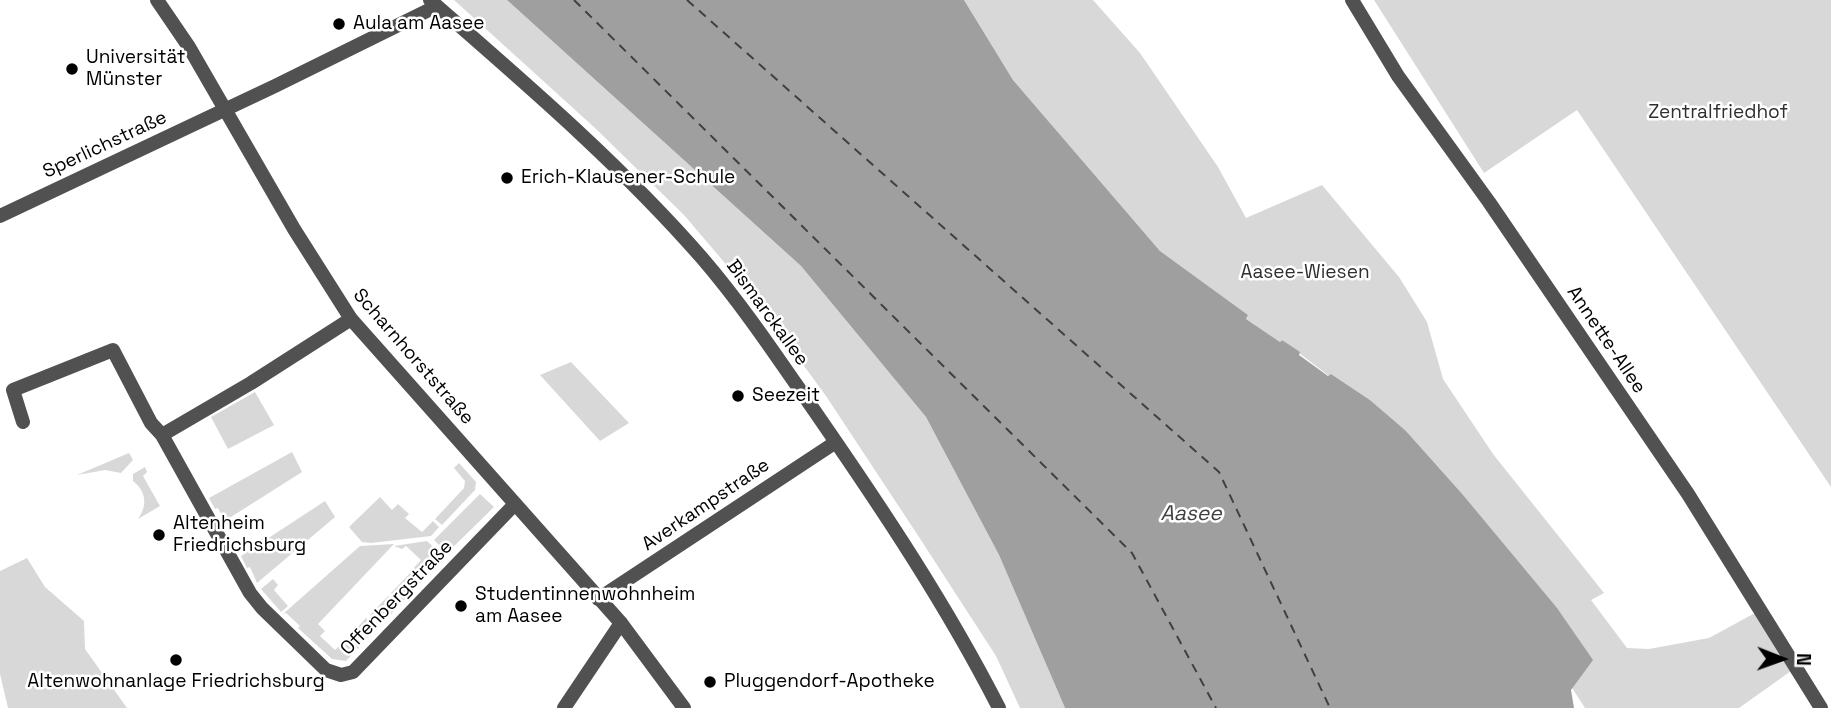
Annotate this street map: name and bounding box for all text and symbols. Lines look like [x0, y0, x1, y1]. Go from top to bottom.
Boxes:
place label: Aula am Aasee [353, 13, 485, 35]
marker: Aula am Aasee [331, 16, 347, 32]
place label: Universität Münster [86, 47, 185, 91]
marker: Universität Münster [64, 61, 80, 77]
park label: Zentralfriedhof [1648, 102, 1788, 124]
street label: Sperlichstraße [39, 106, 171, 184]
place label: Erich-Klausener-Schule [521, 167, 735, 189]
marker: Erich-Klausener-Schule [499, 170, 515, 186]
street label: Bismarckallee [721, 256, 813, 370]
park label: Aasee-Wiesen [1240, 262, 1370, 284]
street label: Annette-Allee [1562, 282, 1650, 398]
street label: Scharnhorststraße [348, 284, 478, 430]
place label: Seezeit [752, 385, 820, 407]
marker: Seezeit [730, 388, 746, 404]
street label: Averkampstraße [638, 454, 774, 556]
water label: Aasee [1160, 501, 1222, 527]
place label: Altenheim Friedrichsburg [173, 513, 306, 557]
marker: Altenheim Friedrichsburg [151, 527, 167, 543]
street label: Offenbergstraße [336, 536, 458, 660]
place label: Studentinnenwohnheim am Aasee [475, 584, 695, 628]
marker: Studentinnenwohnheim am Aasee [453, 598, 469, 614]
north arrow [1747, 624, 1817, 694]
marker: Altenwohnanlage Friedrichsburg [168, 652, 184, 668]
text: N [1791, 653, 1816, 666]
place label: Altenwohnanlage Friedrichsburg [27, 671, 325, 693]
place label: Pluggendorf-Apotheke [724, 671, 935, 693]
marker: Pluggendorf-Apotheke [702, 674, 718, 690]

